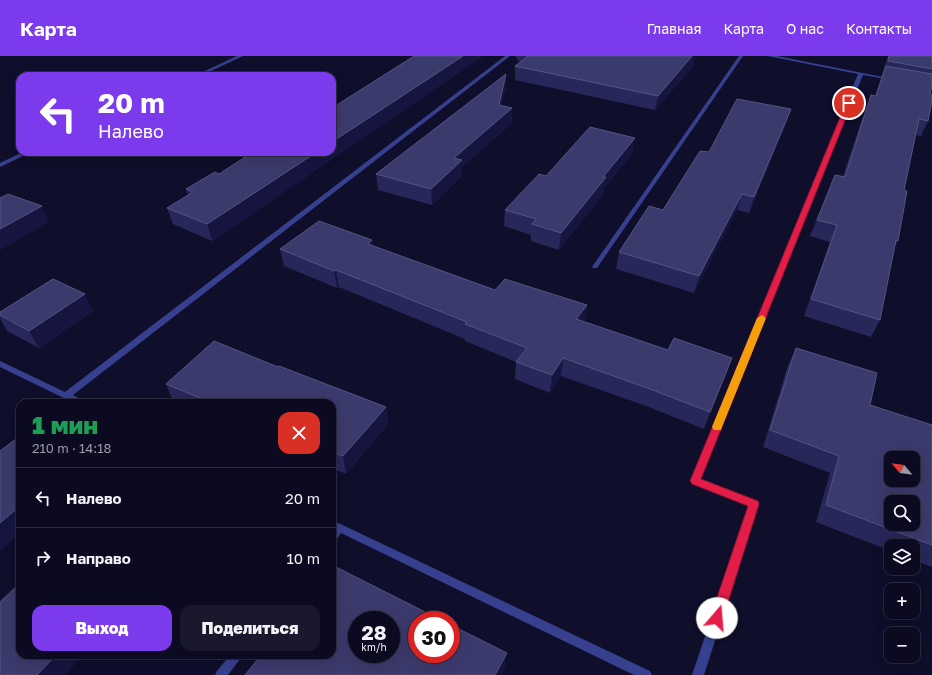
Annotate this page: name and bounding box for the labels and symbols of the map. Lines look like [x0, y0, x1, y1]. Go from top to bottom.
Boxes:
pin [832, 86, 866, 120]
north arrow [884, 451, 920, 487]
position arrow [696, 597, 738, 639]
speed limit sign: 30 [408, 611, 460, 663]

